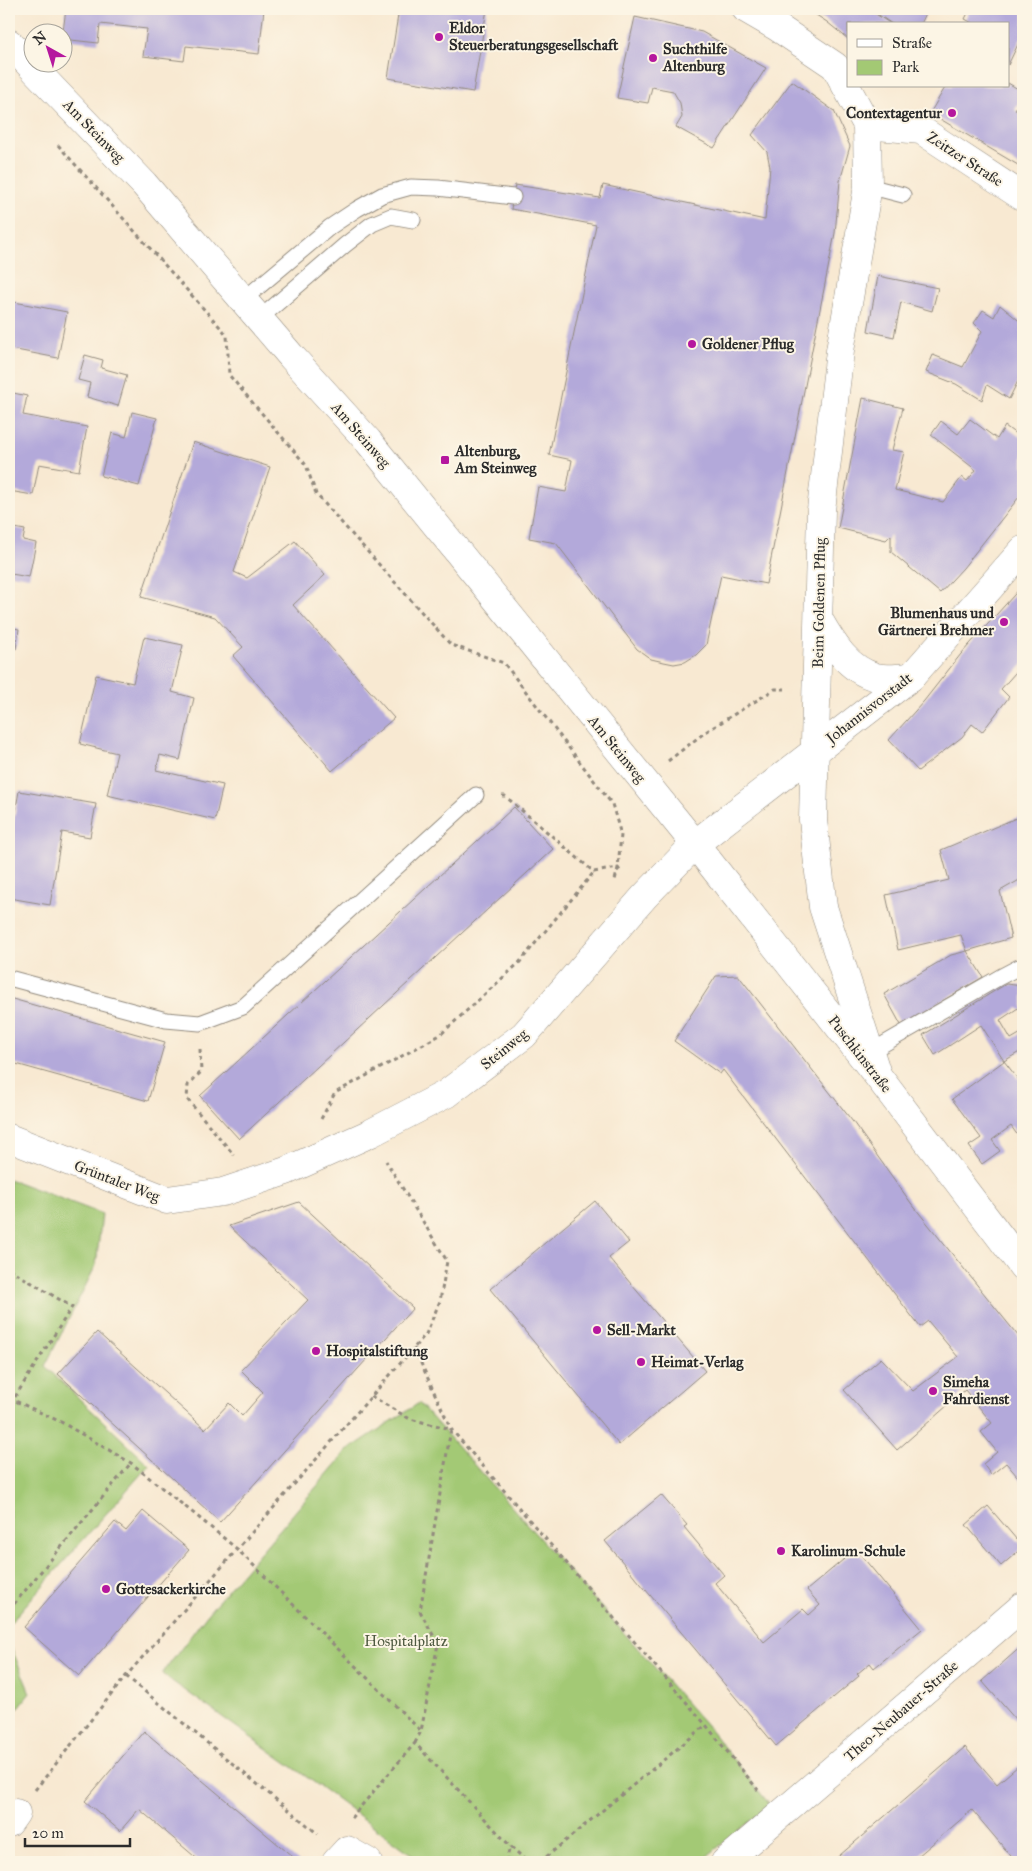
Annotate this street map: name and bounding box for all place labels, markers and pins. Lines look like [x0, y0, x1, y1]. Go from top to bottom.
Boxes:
place label: Eldor Steuerberatungsgesellschaft [449, 19, 619, 55]
marker: Eldor Steuerberatungsgesellschaft [433, 31, 445, 43]
place label: Suchthilfe Altenburg [662, 40, 728, 76]
marker: Suchthilfe Altenburg [647, 52, 659, 64]
place label: Contextagentur [846, 104, 942, 123]
marker: Contextagentur [946, 107, 958, 119]
place label: Goldener Pflug [702, 335, 795, 354]
marker: Goldener Pflug [686, 338, 698, 350]
place label: Altenburg, Am Steinweg [454, 442, 537, 478]
marker: Altenburg, Am Steinweg [439, 454, 451, 466]
place label: Blumenhaus und Gärtnerei Brehmer [878, 604, 994, 639]
marker: Blumenhaus und Gärtnerei Brehmer [998, 616, 1010, 628]
place label: Sell-Markt [607, 1321, 676, 1339]
marker: Sell-Markt [591, 1324, 603, 1336]
place label: Hospitalstiftung [326, 1342, 429, 1361]
marker: Hospitalstiftung [310, 1345, 322, 1357]
place label: Heimat-Verlag [651, 1353, 744, 1372]
marker: Heimat-Verlag [635, 1356, 647, 1368]
place label: Simeha Fahrdienst [943, 1373, 1010, 1408]
marker: Simeha Fahrdienst [927, 1385, 939, 1397]
place label: Karolinum-Schule [791, 1542, 906, 1560]
marker: Karolinum-Schule [775, 1545, 787, 1557]
place label: Gottesackerkirche [116, 1580, 227, 1598]
marker: Gottesackerkirche [100, 1583, 112, 1595]

